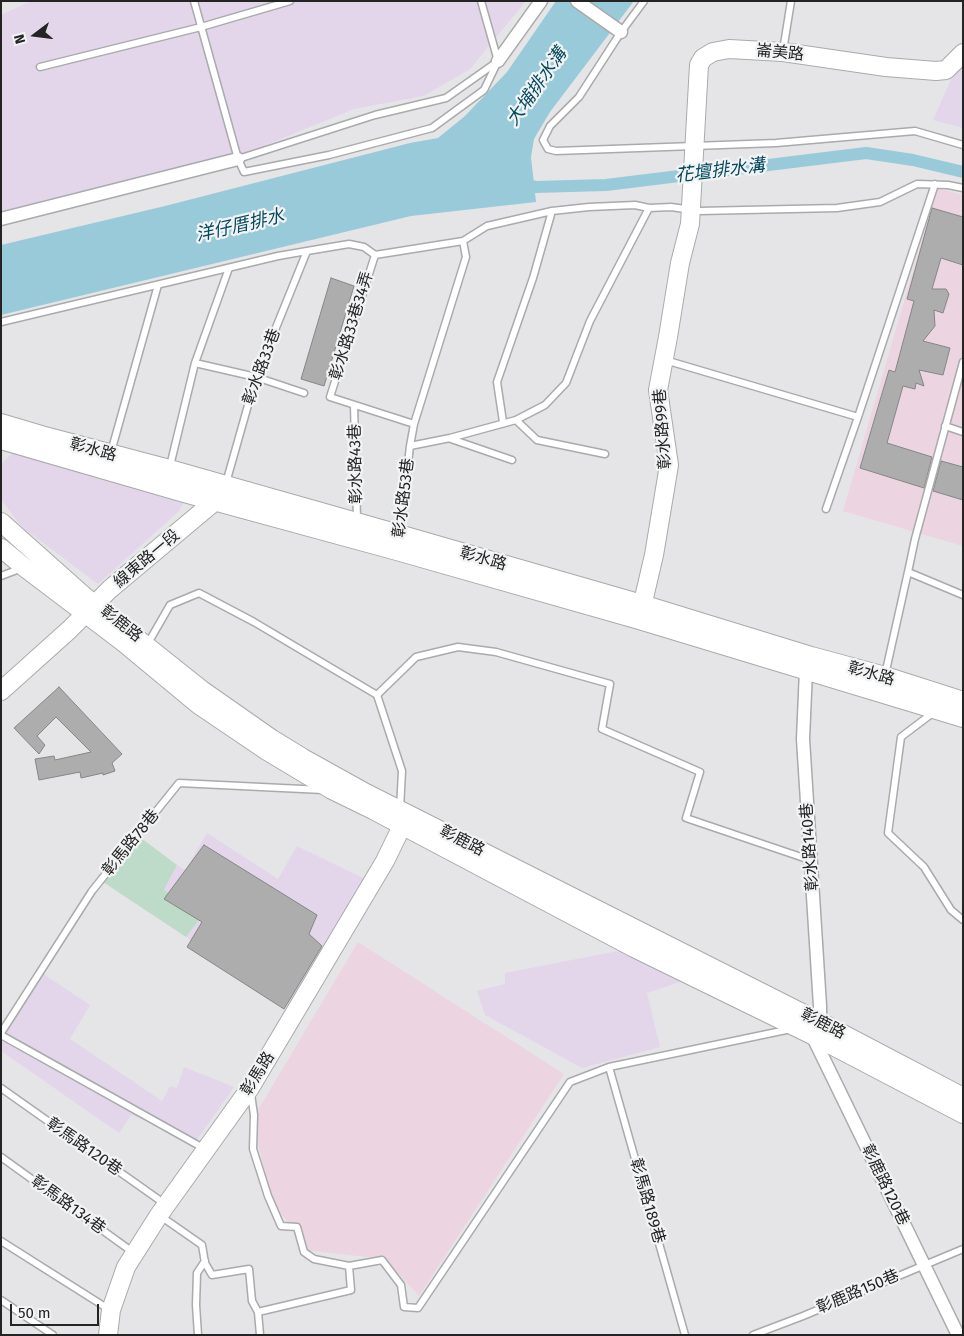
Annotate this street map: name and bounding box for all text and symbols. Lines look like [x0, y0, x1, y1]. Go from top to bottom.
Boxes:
north arrow [10, 10, 60, 60]
text: N [11, 32, 29, 46]
street label: 崙美路 [755, 41, 805, 65]
water label: 大埔排水溝 [502, 44, 572, 130]
water label: 花壇排水溝 [674, 155, 766, 187]
water label: 洋仔厝排水 [194, 205, 286, 247]
street label: 彰水路33巷34弄 [326, 269, 378, 383]
street label: 彰水路33巷 [239, 326, 285, 408]
street label: 彰水路99巷 [651, 388, 675, 470]
street label: 彰水路43巷 [346, 424, 366, 504]
street label: 彰水路 [67, 435, 119, 465]
street label: 彰水路53巷 [390, 457, 418, 539]
street label: 線東路一段 [110, 526, 184, 592]
street label: 彰水路 [457, 543, 509, 575]
street label: 彰鹿路 [96, 602, 146, 646]
street label: 彰水路 [845, 658, 897, 690]
street label: 彰水路140巷 [797, 802, 823, 892]
street label: 彰馬路78巷 [98, 806, 164, 880]
street label: 彰鹿路 [436, 822, 488, 860]
street label: 彰鹿路 [797, 1005, 849, 1043]
street label: 彰馬路 [237, 1049, 279, 1099]
street label: 彰馬路120巷 [43, 1114, 125, 1180]
street label: 彰鹿路120巷 [857, 1141, 913, 1229]
street label: 彰馬路189巷 [626, 1156, 668, 1246]
street label: 彰馬路134巷 [27, 1172, 109, 1238]
street label: 彰鹿路150巷 [814, 1266, 902, 1318]
scale bar [12, 1294, 101, 1326]
text: 50 m [18, 1304, 51, 1322]

